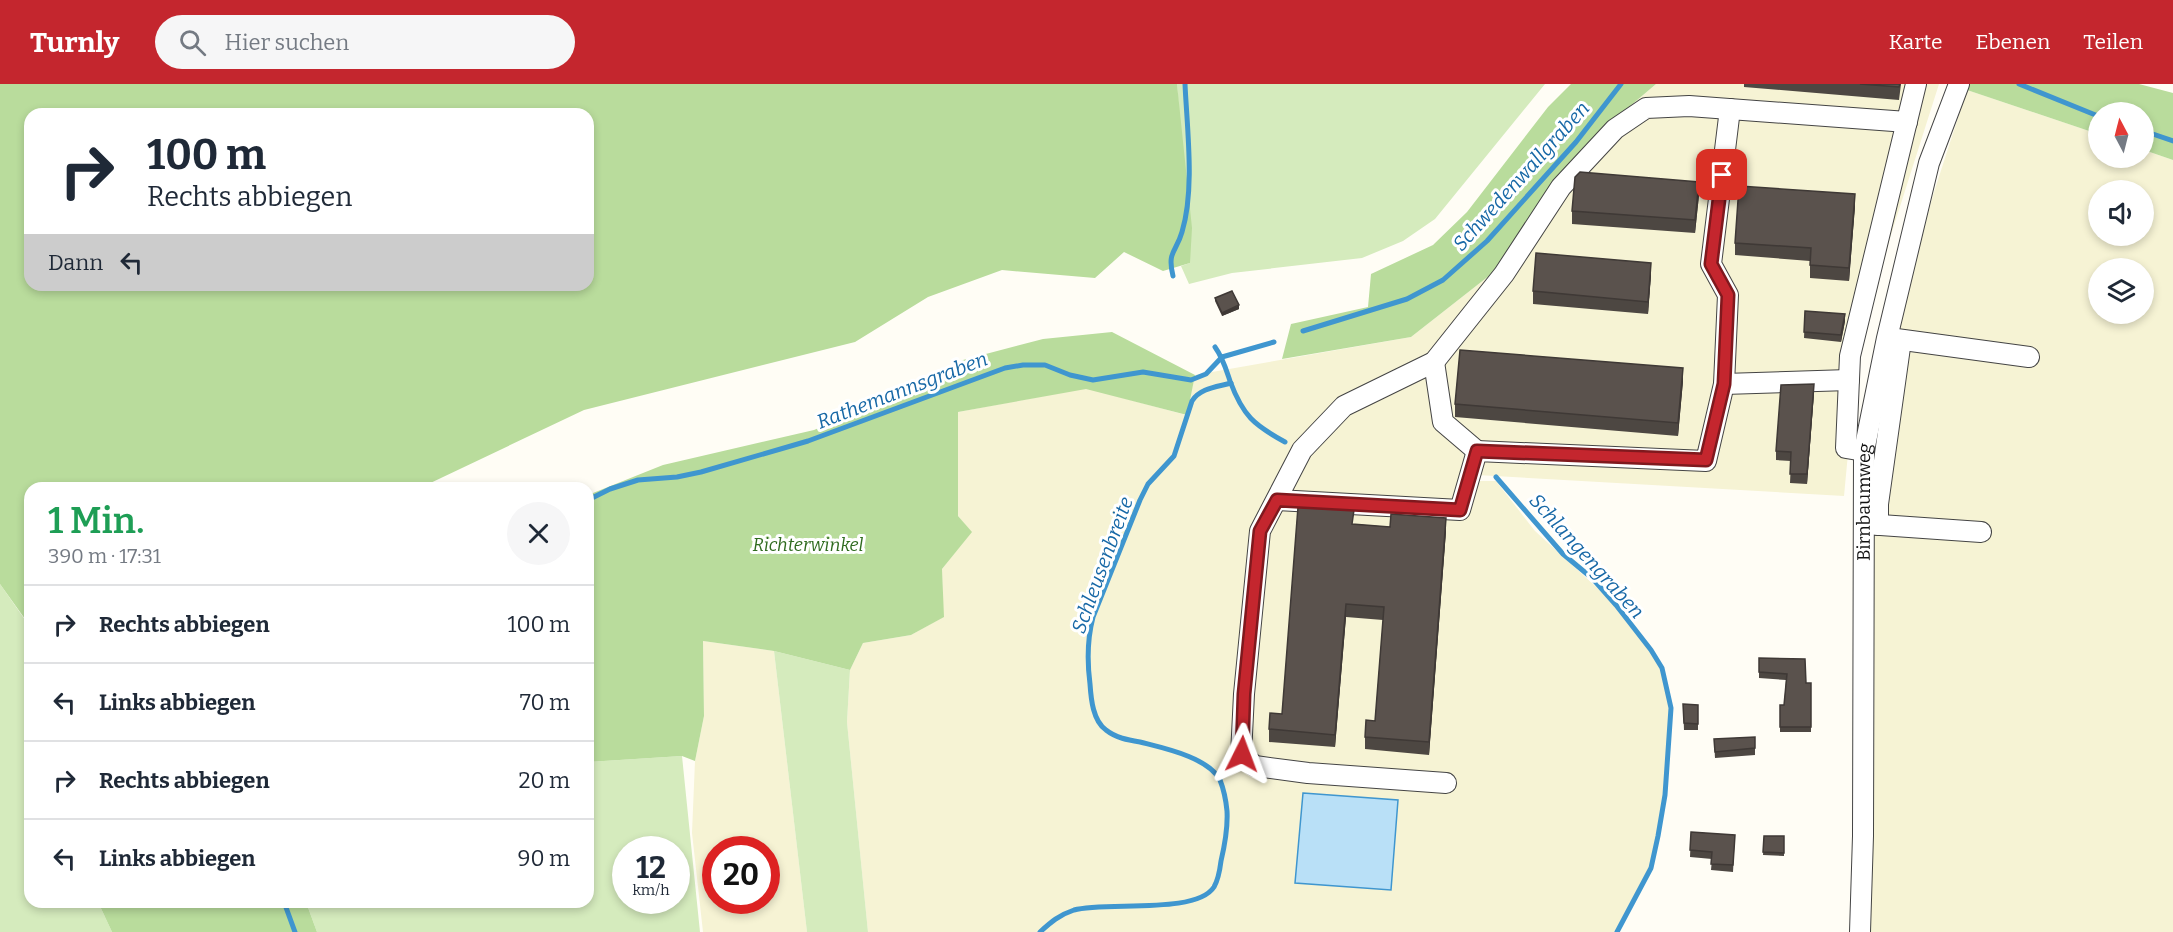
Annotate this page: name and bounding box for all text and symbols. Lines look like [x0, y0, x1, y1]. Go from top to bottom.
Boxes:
search box [155, 15, 575, 69]
text: Turnly [30, 26, 119, 59]
icon: search [176, 26, 209, 59]
text: Hier suchen [224, 29, 349, 56]
text: Karte [1889, 29, 1942, 55]
text: Ebenen [1975, 29, 2050, 55]
text: Teilen [2083, 29, 2143, 55]
water label: Schwedenwallgraben [1448, 96, 1594, 256]
north arrow [2088, 102, 2154, 168]
map controls [2088, 102, 2154, 324]
text: 100 m [147, 130, 266, 180]
icon: right [48, 132, 126, 210]
pin [1696, 149, 1747, 200]
icon: arrive [1705, 158, 1738, 191]
button: sound [2088, 180, 2154, 246]
text: Rechts abbiegen [147, 181, 352, 213]
icon: left [115, 246, 148, 279]
text: Dann [48, 249, 103, 276]
button: layers [2088, 258, 2154, 324]
water label: Rathemannsgraben [813, 346, 991, 434]
street label: Birnbaumweg [1853, 441, 1876, 561]
water label: Schlangengraben [1525, 489, 1649, 623]
water label: Schleusenbreite [1066, 494, 1138, 636]
text: 1 Min. [48, 499, 144, 543]
button: close [507, 502, 570, 565]
park label: Richterwinkel [753, 534, 864, 556]
text: 390 m · 17:31 [48, 544, 161, 568]
icon: right [48, 608, 81, 641]
text: Rechts abbiegen [99, 611, 270, 638]
text: 100 m [507, 611, 570, 638]
icon: left [48, 686, 81, 719]
text: Links abbiegen [99, 689, 256, 716]
text: 70 m [520, 689, 570, 716]
position arrow [1210, 722, 1274, 786]
icon: right [48, 764, 81, 797]
text: Rechts abbiegen [99, 767, 270, 794]
text: 20 m [519, 767, 570, 794]
speed limit sign: 20 [702, 836, 780, 914]
icon: left [48, 842, 81, 875]
text: Links abbiegen [99, 845, 256, 872]
text: 90 m [518, 845, 570, 872]
text: 12 [636, 850, 666, 886]
text: km/h [632, 881, 670, 899]

